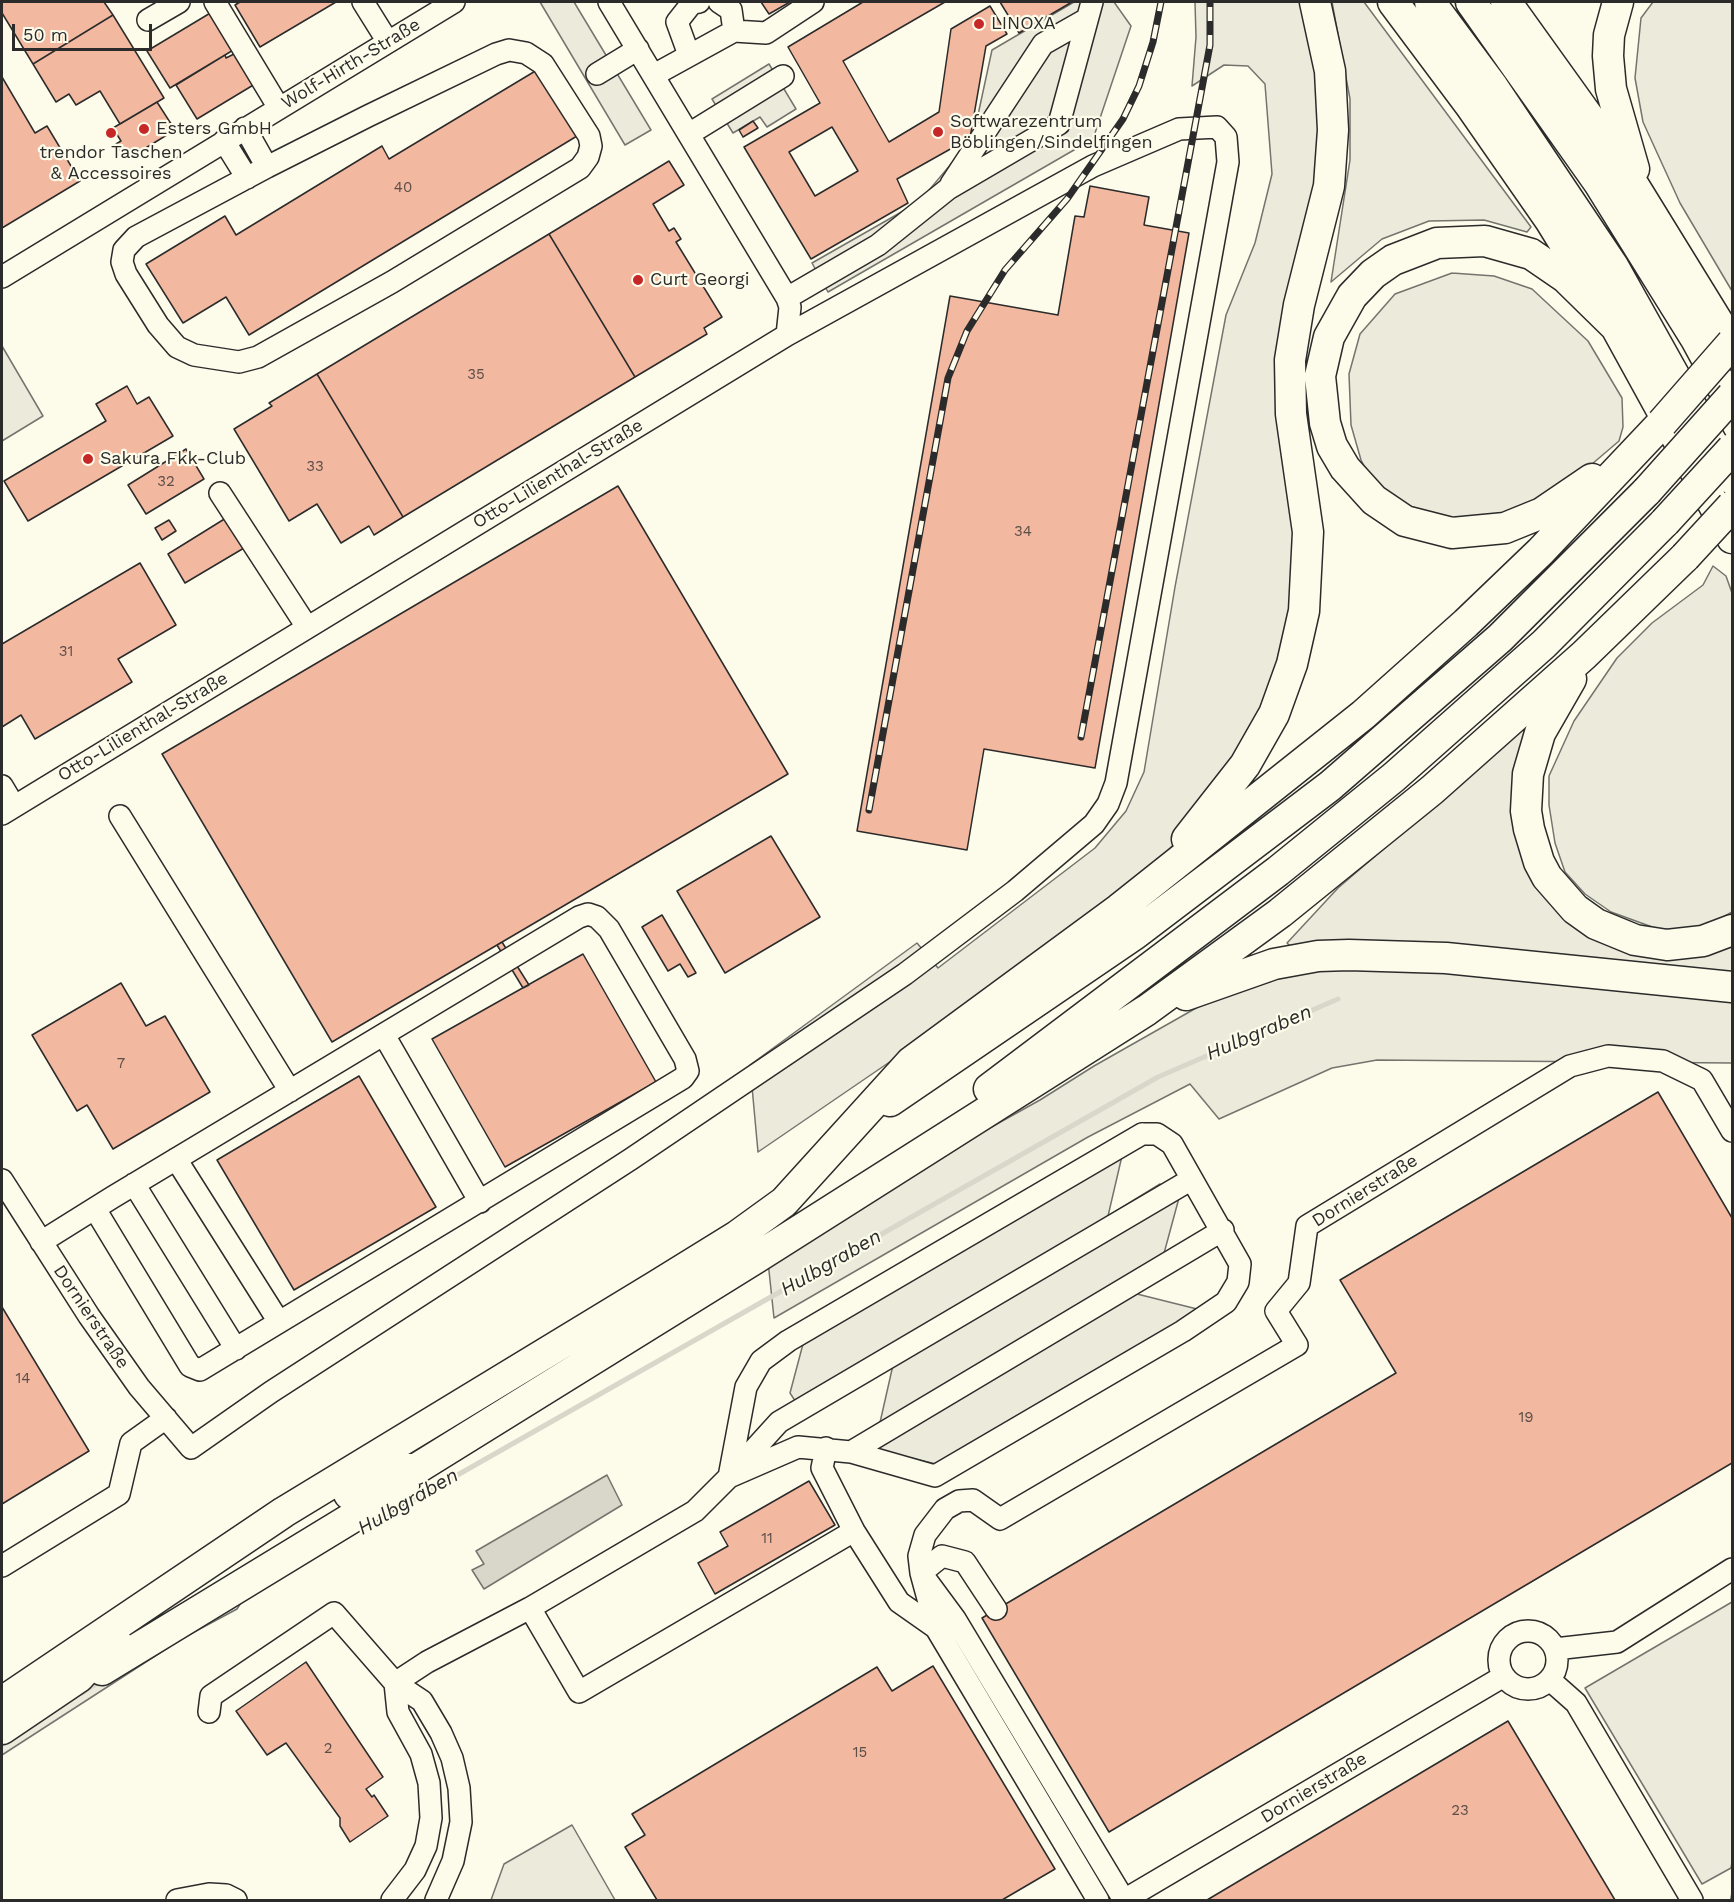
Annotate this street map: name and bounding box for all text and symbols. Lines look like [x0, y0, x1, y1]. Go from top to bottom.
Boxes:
scale bar [15, 12, 154, 50]
place label: LINOXA [991, 13, 1056, 35]
street label: Wolf-Hirth-Straße [278, 14, 424, 114]
marker: LINOXA [972, 17, 986, 31]
text: 50 m [23, 24, 68, 45]
place label: Softwarezentrum Böblingen/Sindelfingen [950, 111, 1153, 154]
place label: Esters GmbH [156, 118, 272, 140]
marker: Esters GmbH [137, 122, 151, 136]
marker: Softwarezentrum Böblingen/Sindelfingen [931, 125, 945, 139]
marker: trendor Taschen & Accessoires [104, 126, 118, 140]
place label: trendor Taschen & Accessoires [39, 142, 183, 184]
house number: 40 [394, 179, 412, 197]
place label: Curt Georgi [650, 269, 749, 291]
marker: Curt Georgi [631, 273, 645, 287]
house number: 35 [467, 366, 485, 384]
street label: Otto-Lilienthal-Straße [469, 415, 647, 533]
place label: Sakura Fkk-Club [100, 448, 246, 470]
marker: Sakura Fkk-Club [81, 452, 95, 466]
house number: 33 [306, 458, 324, 476]
house number: 32 [157, 473, 175, 491]
house number: 34 [1014, 523, 1032, 541]
house number: 31 [59, 643, 73, 661]
street label: Otto-Lilienthal-Straße [54, 668, 232, 786]
water label: Hulbgraben [1203, 1000, 1315, 1066]
house number: 7 [117, 1055, 125, 1073]
street label: Dornierstraße [1308, 1150, 1422, 1232]
water label: Hulbgraben [776, 1225, 886, 1301]
street label: Dornierstraße [48, 1261, 134, 1373]
house number: 14 [15, 1370, 31, 1388]
house number: 19 [1518, 1409, 1534, 1427]
water label: Hulbgraben [353, 1464, 463, 1540]
house number: 11 [761, 1530, 773, 1548]
house number: 2 [324, 1740, 332, 1758]
house number: 15 [853, 1744, 867, 1762]
street label: Dornierstraße [1257, 1748, 1371, 1828]
house number: 23 [1451, 1802, 1469, 1820]

